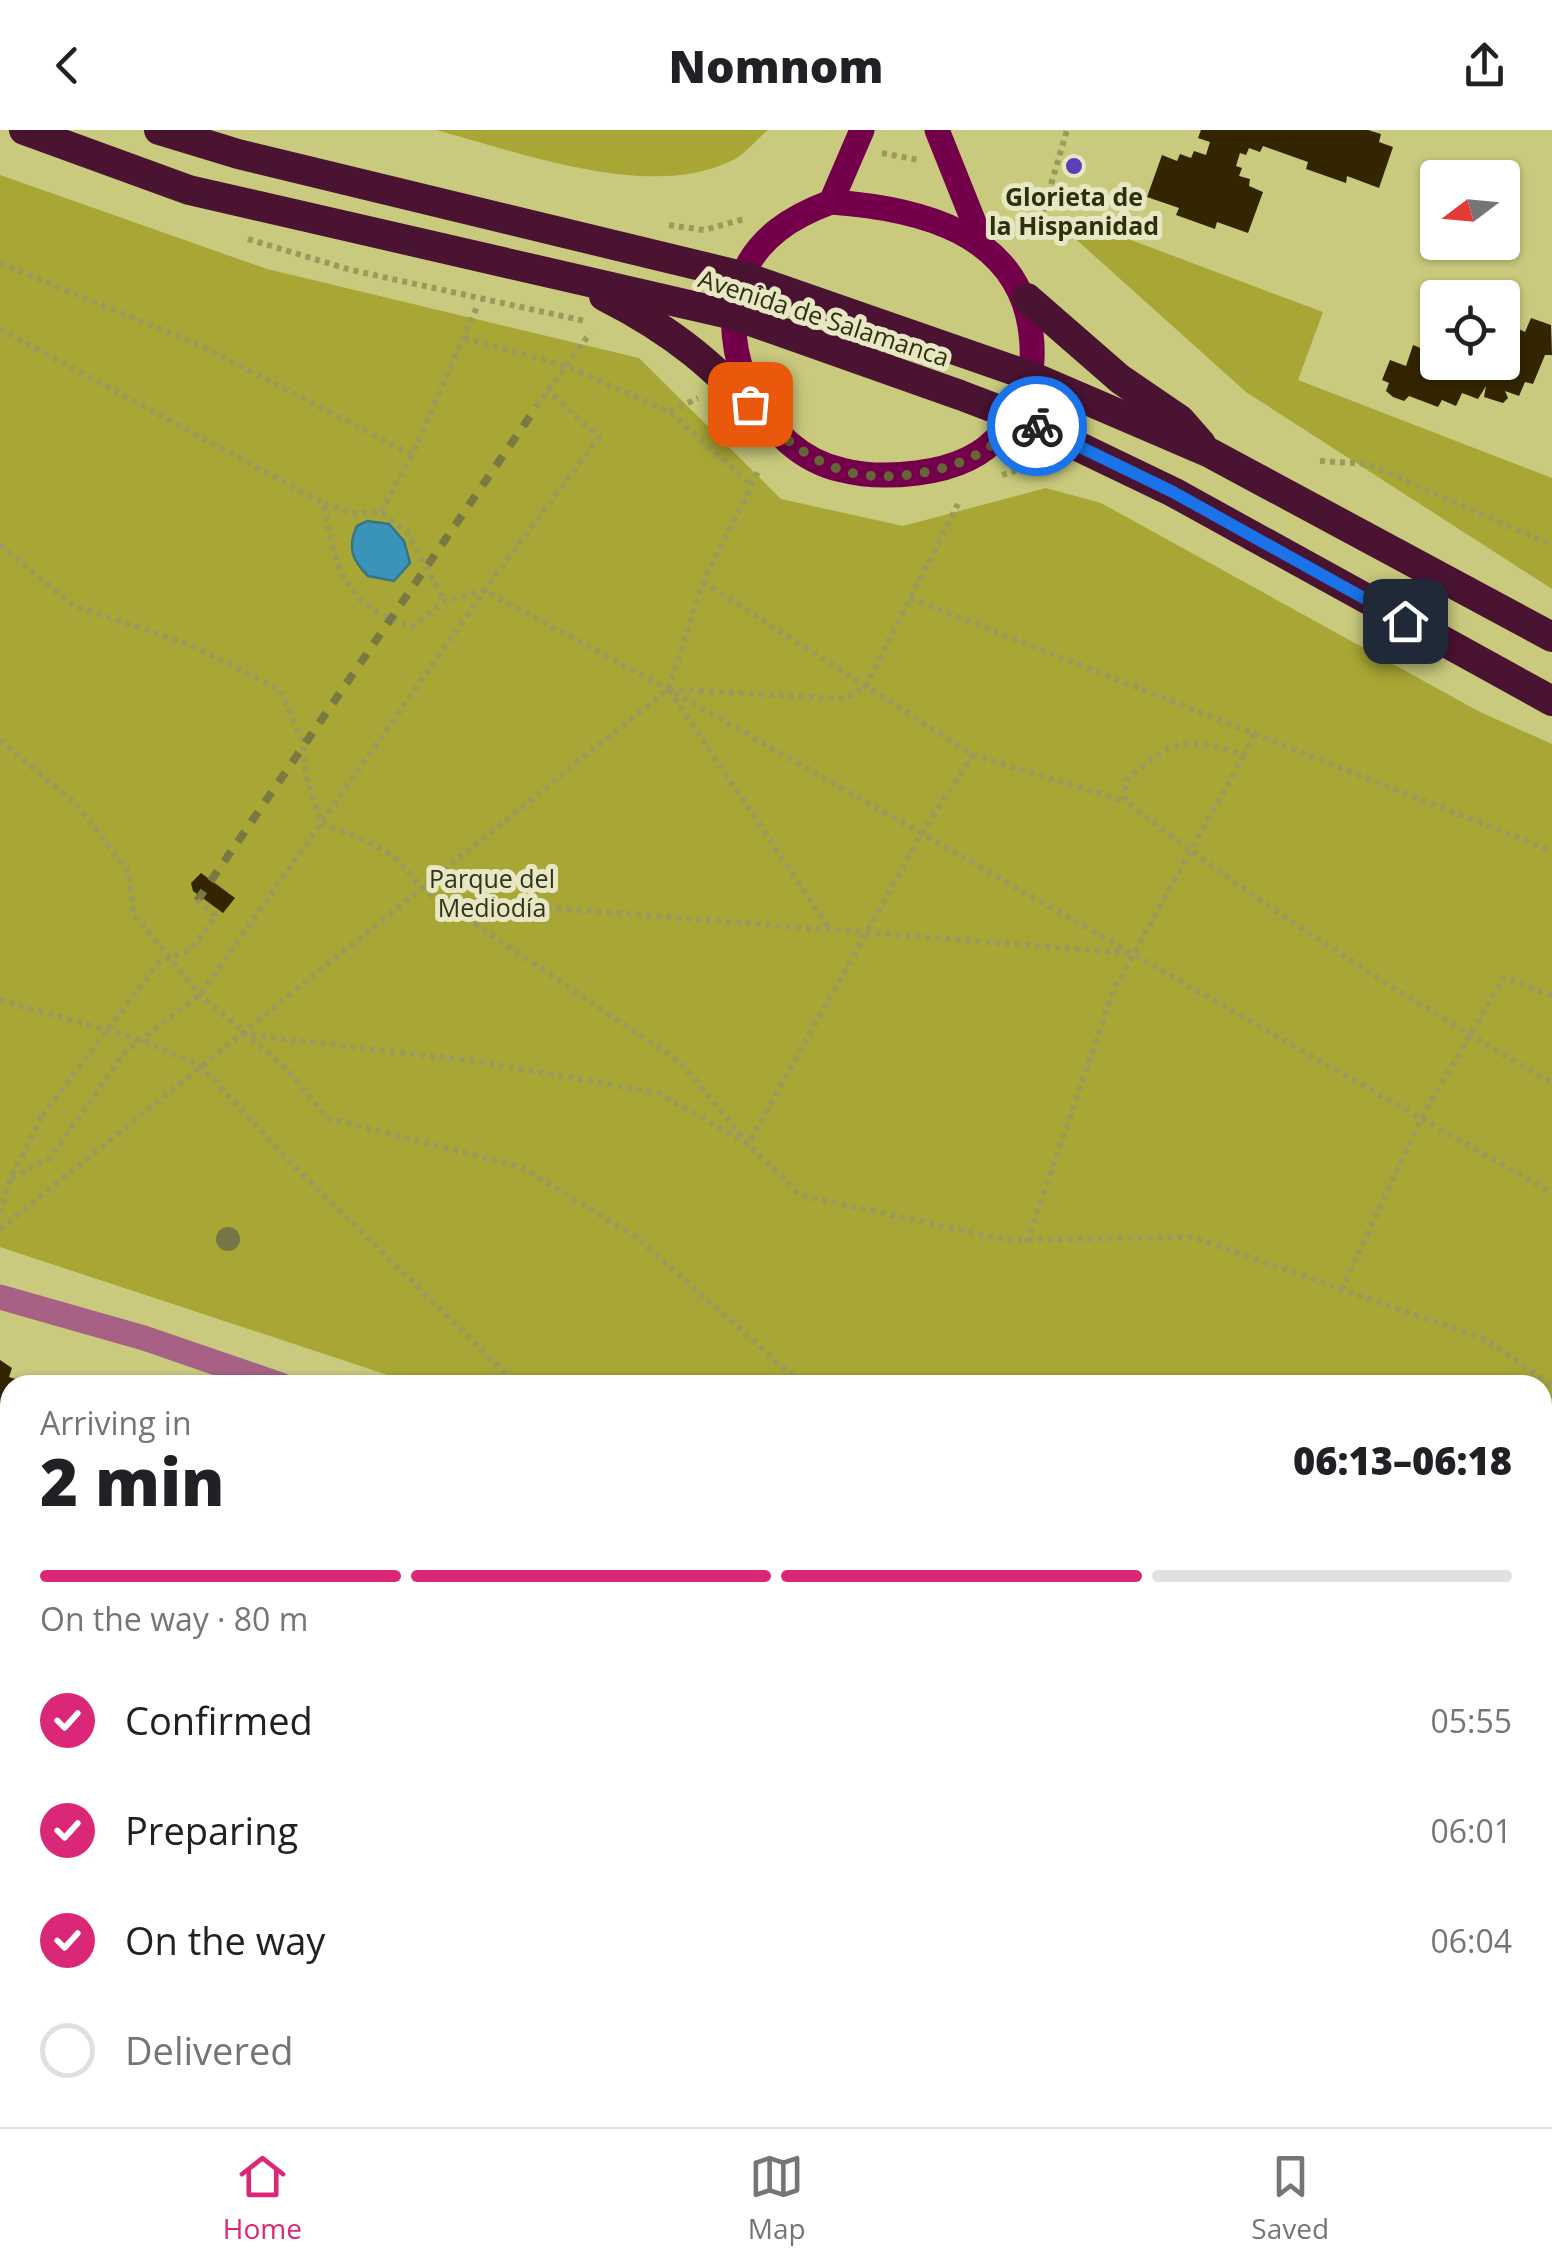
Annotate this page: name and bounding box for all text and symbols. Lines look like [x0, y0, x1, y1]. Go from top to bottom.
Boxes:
text: Nomnom [668, 35, 884, 96]
icon: back [40, 38, 95, 93]
icon: share [1457, 38, 1512, 93]
marker: Glorieta de la Hispanidad [1063, 155, 1085, 177]
north arrow [1420, 160, 1520, 260]
map controls [1420, 160, 1520, 380]
place label: Glorieta de la Hispanidad [989, 179, 1159, 242]
street label: Avenida de Salamanca [695, 260, 954, 374]
button: locate [1420, 280, 1520, 380]
pin [708, 362, 793, 447]
courier [987, 376, 1087, 476]
icon: bag [723, 377, 778, 432]
icon: bike [1010, 399, 1065, 454]
pin [1363, 579, 1448, 664]
icon: home [1378, 594, 1433, 649]
park label: Parque del Mediodía [429, 861, 555, 924]
text: Arriving in [40, 1401, 192, 1444]
text: 06:13–06:18 [1293, 1434, 1512, 1486]
text: 2 min [40, 1437, 225, 1525]
text: On the way · 80 m [40, 1597, 308, 1640]
icon: check [40, 1693, 95, 1748]
text: Confirmed [125, 1694, 313, 1746]
text: 05:55 [1430, 1699, 1512, 1742]
icon: check [40, 1803, 95, 1858]
text: Preparing [125, 1804, 298, 1856]
text: 06:01 [1430, 1809, 1512, 1852]
icon: check [40, 1913, 95, 1968]
text: On the way [125, 1914, 325, 1966]
text: 06:04 [1430, 1919, 1512, 1962]
text: Delivered [125, 2024, 294, 2076]
tab: Home [223, 2149, 302, 2247]
tab: Map [748, 2149, 806, 2247]
tab: Saved [1251, 2149, 1329, 2247]

